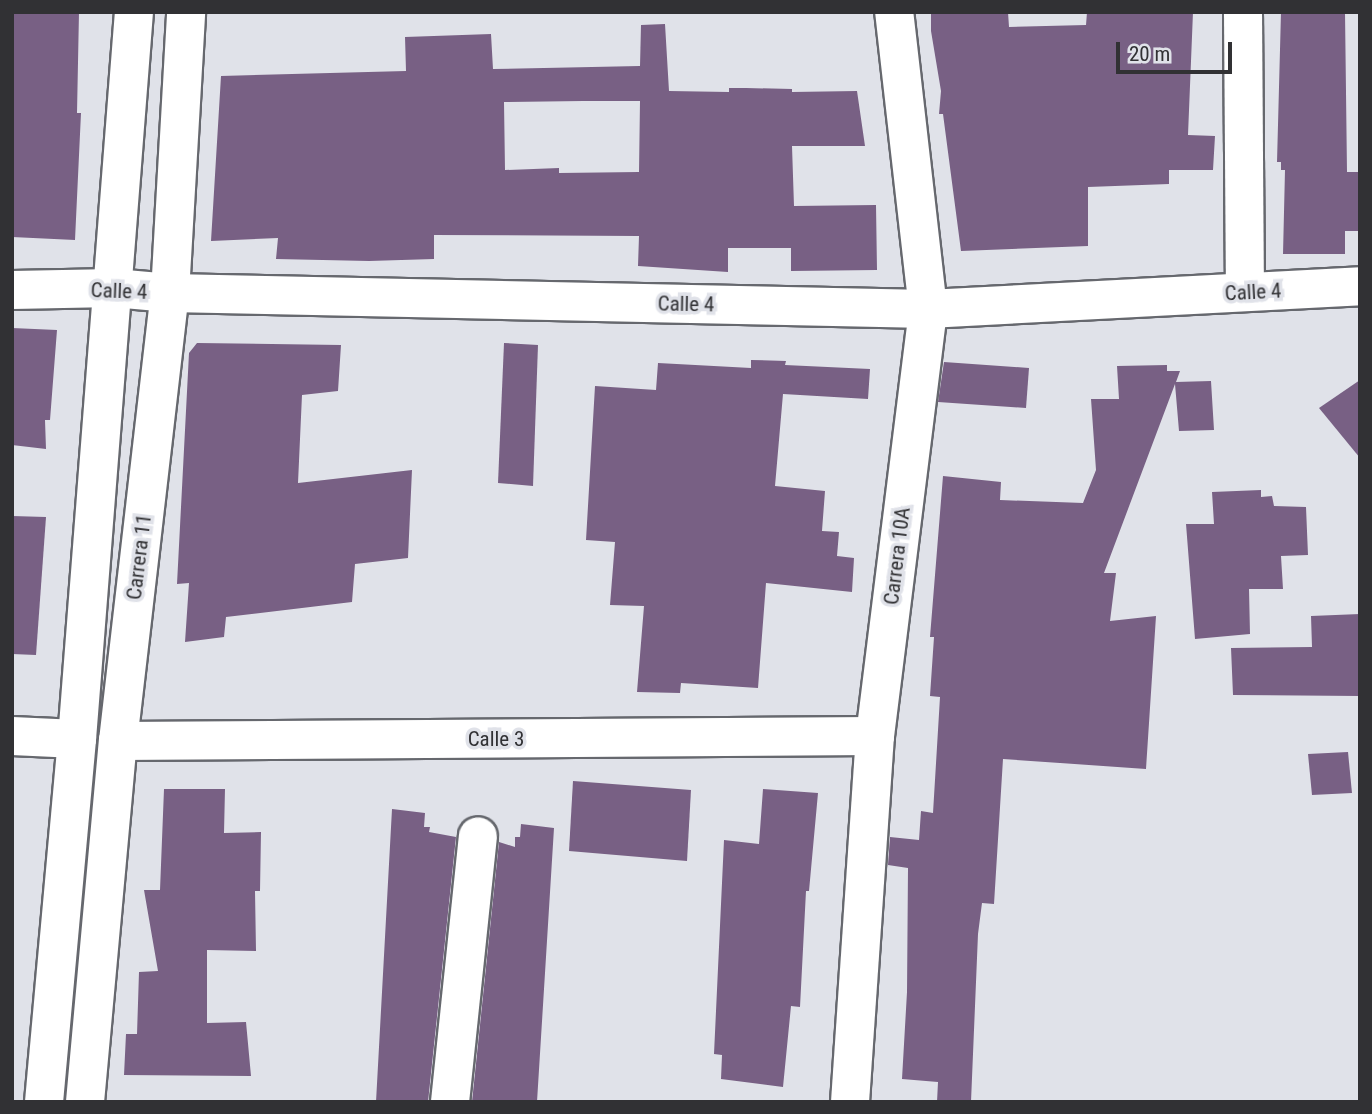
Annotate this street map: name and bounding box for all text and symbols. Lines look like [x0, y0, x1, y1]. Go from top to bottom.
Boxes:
scale bar [1120, 28, 1236, 72]
text: 20 m [1129, 42, 1170, 66]
street label: Calle 4 [90, 277, 148, 305]
street label: Calle 4 [1224, 278, 1282, 306]
street label: Calle 4 [657, 291, 715, 317]
street label: Carrera 10A [879, 506, 915, 606]
street label: Carrera 11 [121, 513, 157, 601]
street label: Calle 3 [468, 726, 524, 752]

